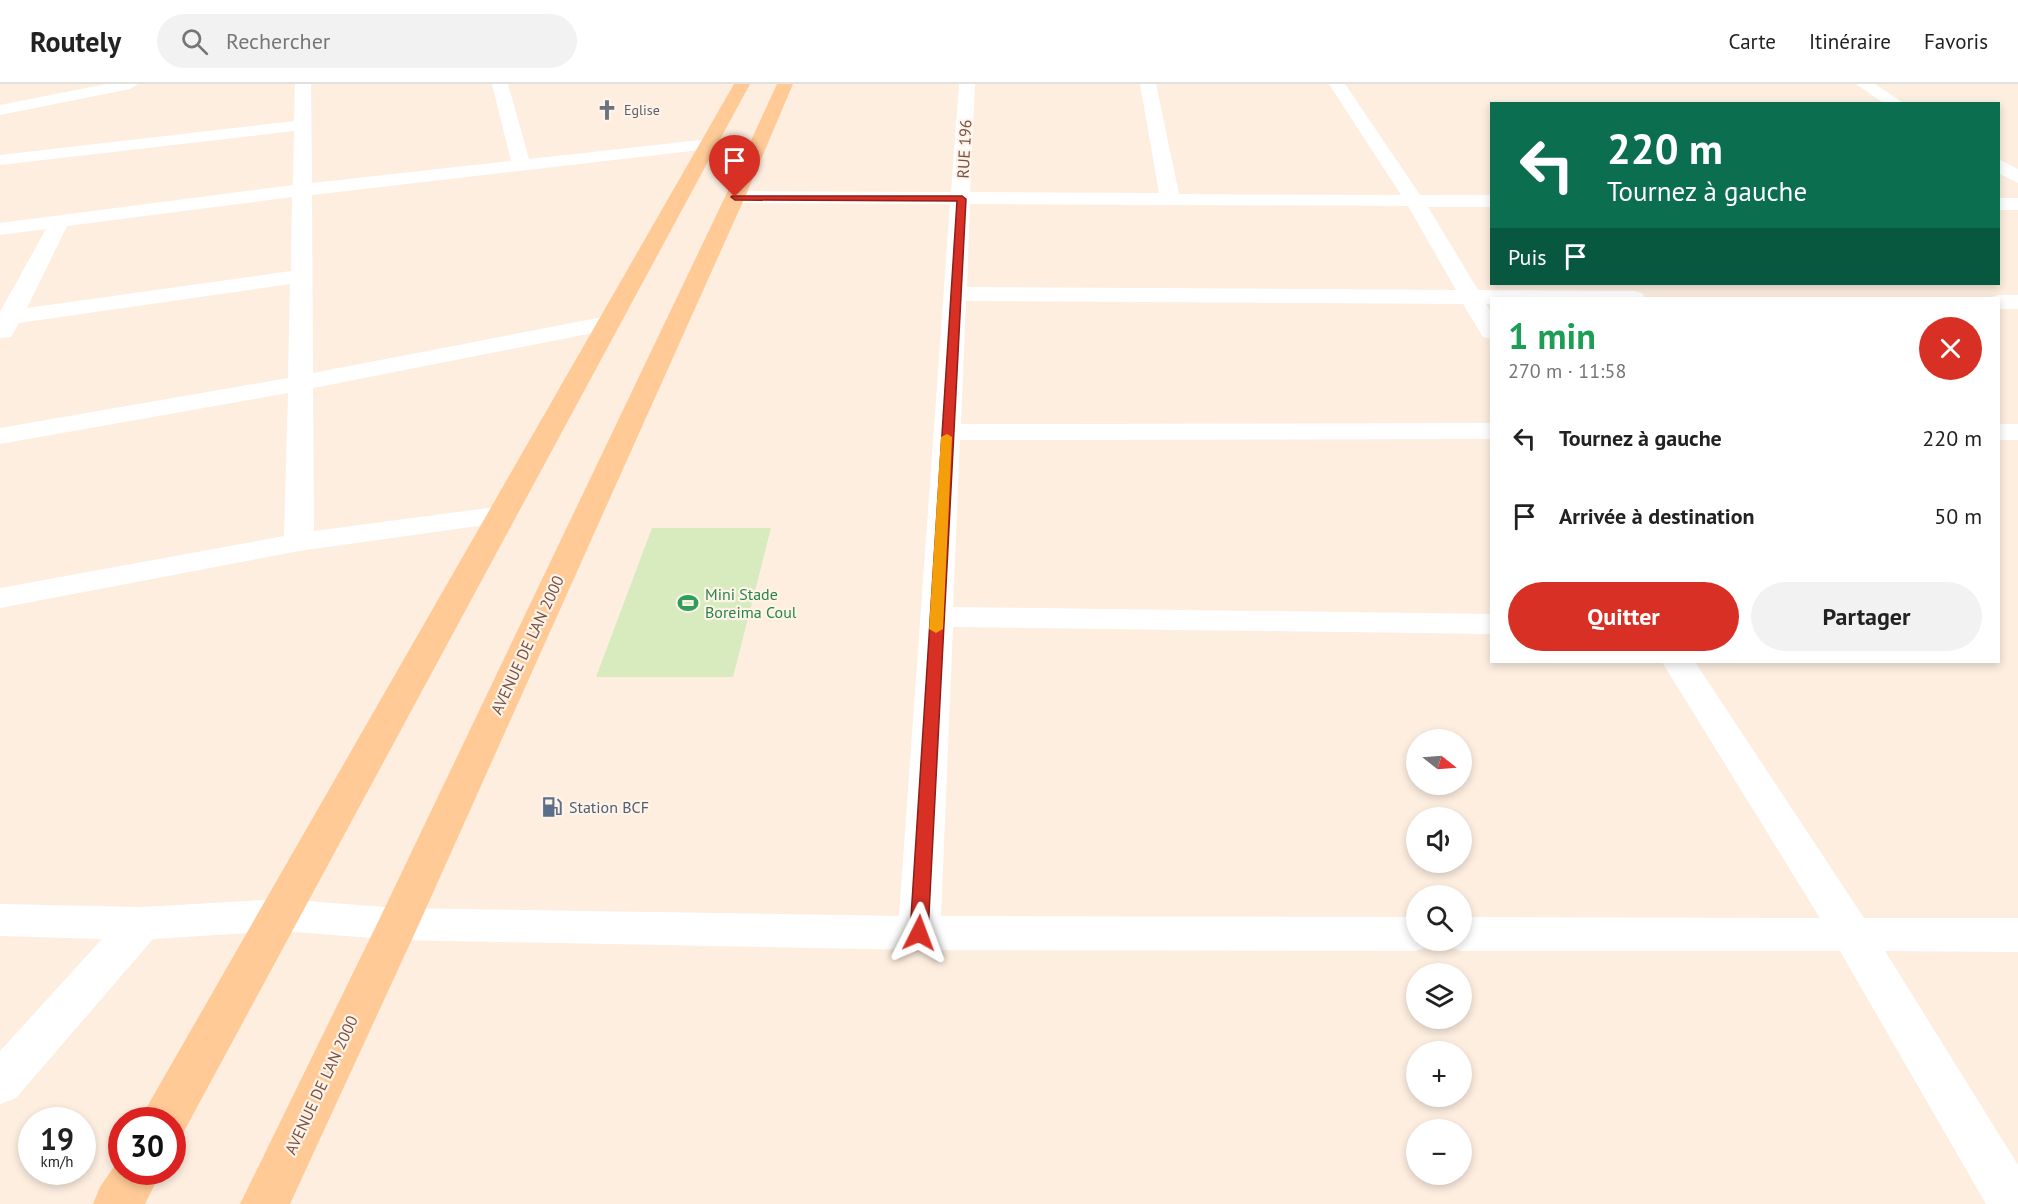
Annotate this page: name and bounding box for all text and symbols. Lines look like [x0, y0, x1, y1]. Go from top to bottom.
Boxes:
search box [157, 14, 577, 68]
text: Routely [30, 23, 121, 60]
icon: search [178, 25, 211, 58]
text: Rechercher [226, 27, 330, 55]
text: Carte [1729, 28, 1776, 55]
text: Itinéraire [1809, 28, 1891, 55]
text: Favoris [1924, 28, 1988, 55]
church icon: Eglise [595, 98, 619, 122]
place label: Eglise [624, 101, 660, 119]
street label: RUE 196 [952, 119, 976, 179]
text: 220 m [1607, 121, 1723, 176]
icon: left [1508, 126, 1586, 204]
pin [709, 135, 760, 197]
icon: arrive [718, 144, 751, 177]
text: Tournez à gauche [1607, 174, 1807, 208]
icon: arrive [1559, 240, 1592, 273]
text: Puis [1508, 243, 1547, 271]
text: 1 min [1508, 312, 1596, 359]
button: close [1919, 317, 1982, 380]
text: 270 m · 11:58 [1508, 358, 1626, 384]
icon: left [1508, 422, 1541, 455]
text: Tournez à gauche [1559, 424, 1722, 452]
text: 220 m [1922, 424, 1982, 452]
icon: arrive [1508, 500, 1541, 533]
text: Arrivée à destination [1559, 502, 1755, 530]
text: 50 m [1934, 502, 1982, 530]
street label: AVENUE DE L'AN 2000 [486, 572, 568, 718]
button: Quitter [1508, 582, 1739, 651]
button: Partager [1751, 582, 1982, 651]
place label: Mini Stade Boreima Coul [705, 584, 797, 622]
sports icon: Mini Stade Boreima Coul [676, 591, 700, 615]
north arrow [1406, 729, 1472, 795]
map controls [1406, 729, 1472, 1185]
fuel station icon: Station BCF [540, 795, 564, 819]
place label: Station BCF [569, 797, 649, 817]
button: sound [1406, 807, 1472, 873]
button: search [1406, 885, 1472, 951]
position arrow [887, 901, 951, 965]
button: layers [1406, 963, 1472, 1029]
street label: AVENUE DE L'AN 2000 [280, 1012, 362, 1158]
button: + [1406, 1041, 1472, 1107]
speed limit sign: 30 [108, 1107, 186, 1185]
text: 19 [40, 1119, 74, 1158]
button: − [1406, 1119, 1472, 1185]
text: km/h [41, 1152, 73, 1171]

